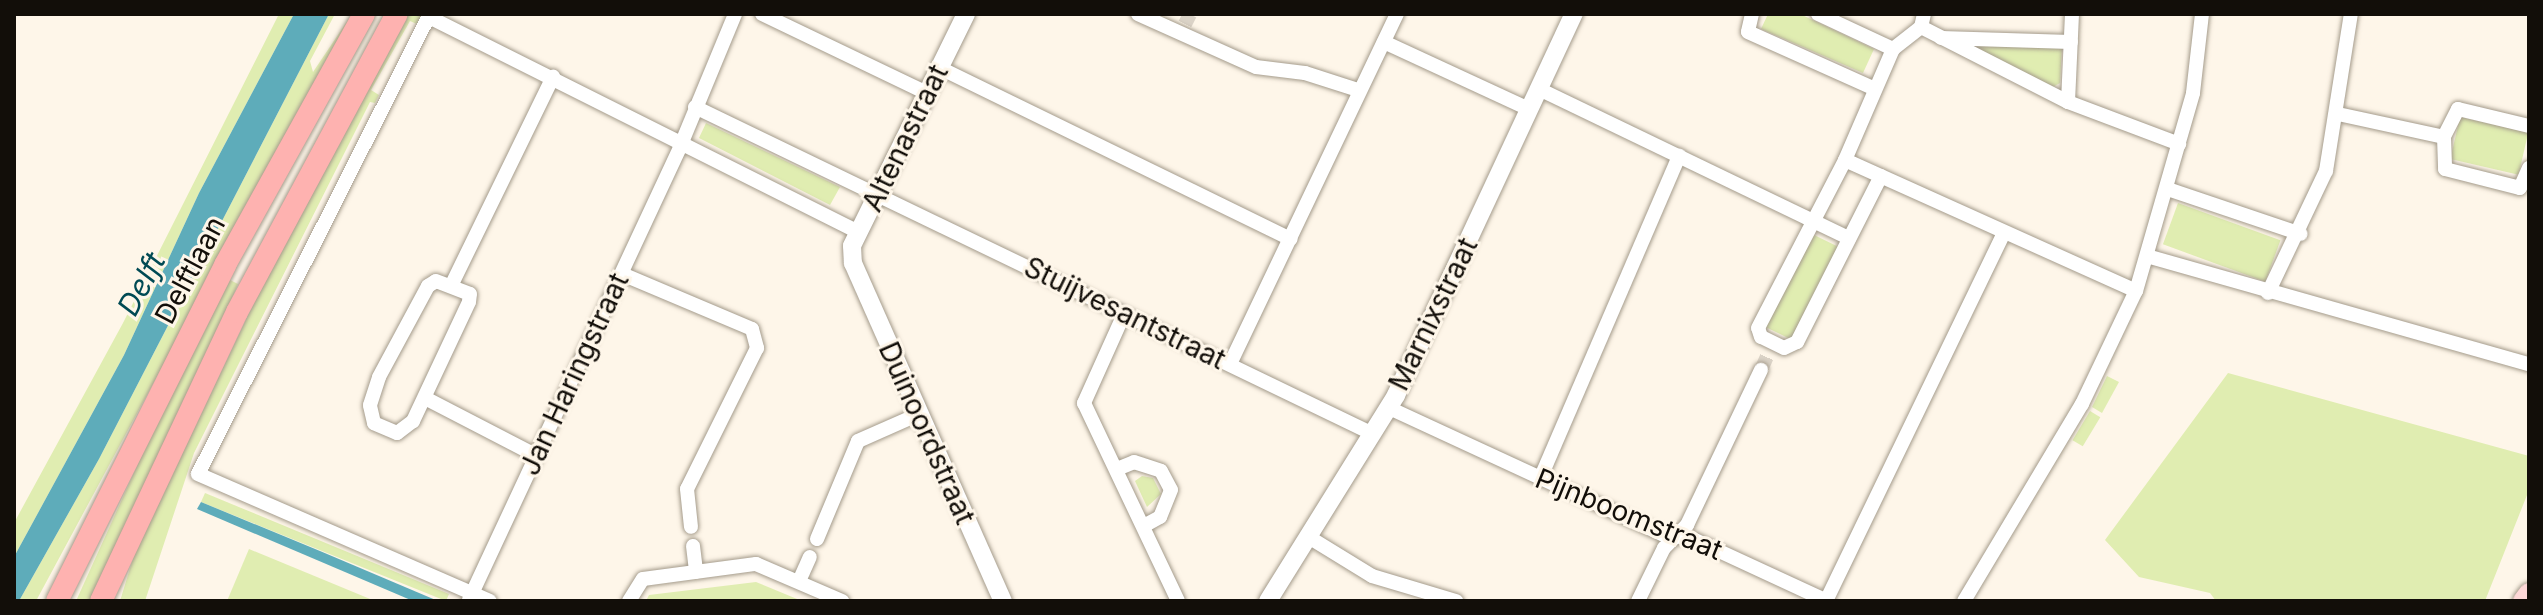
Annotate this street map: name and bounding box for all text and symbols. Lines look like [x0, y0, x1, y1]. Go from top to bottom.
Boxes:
street label: Altenastraat [855, 59, 955, 217]
street label: Delftlaan [148, 211, 232, 329]
street label: Marnixstraat [1382, 232, 1484, 396]
water label: Delft [110, 246, 172, 322]
street label: Stuijvesantstraat [1019, 250, 1231, 376]
street label: Jan Haringstraat [512, 268, 636, 480]
street label: Duinoordstraat [872, 337, 982, 529]
street label: Pijnboomstraat [1531, 461, 1727, 567]

